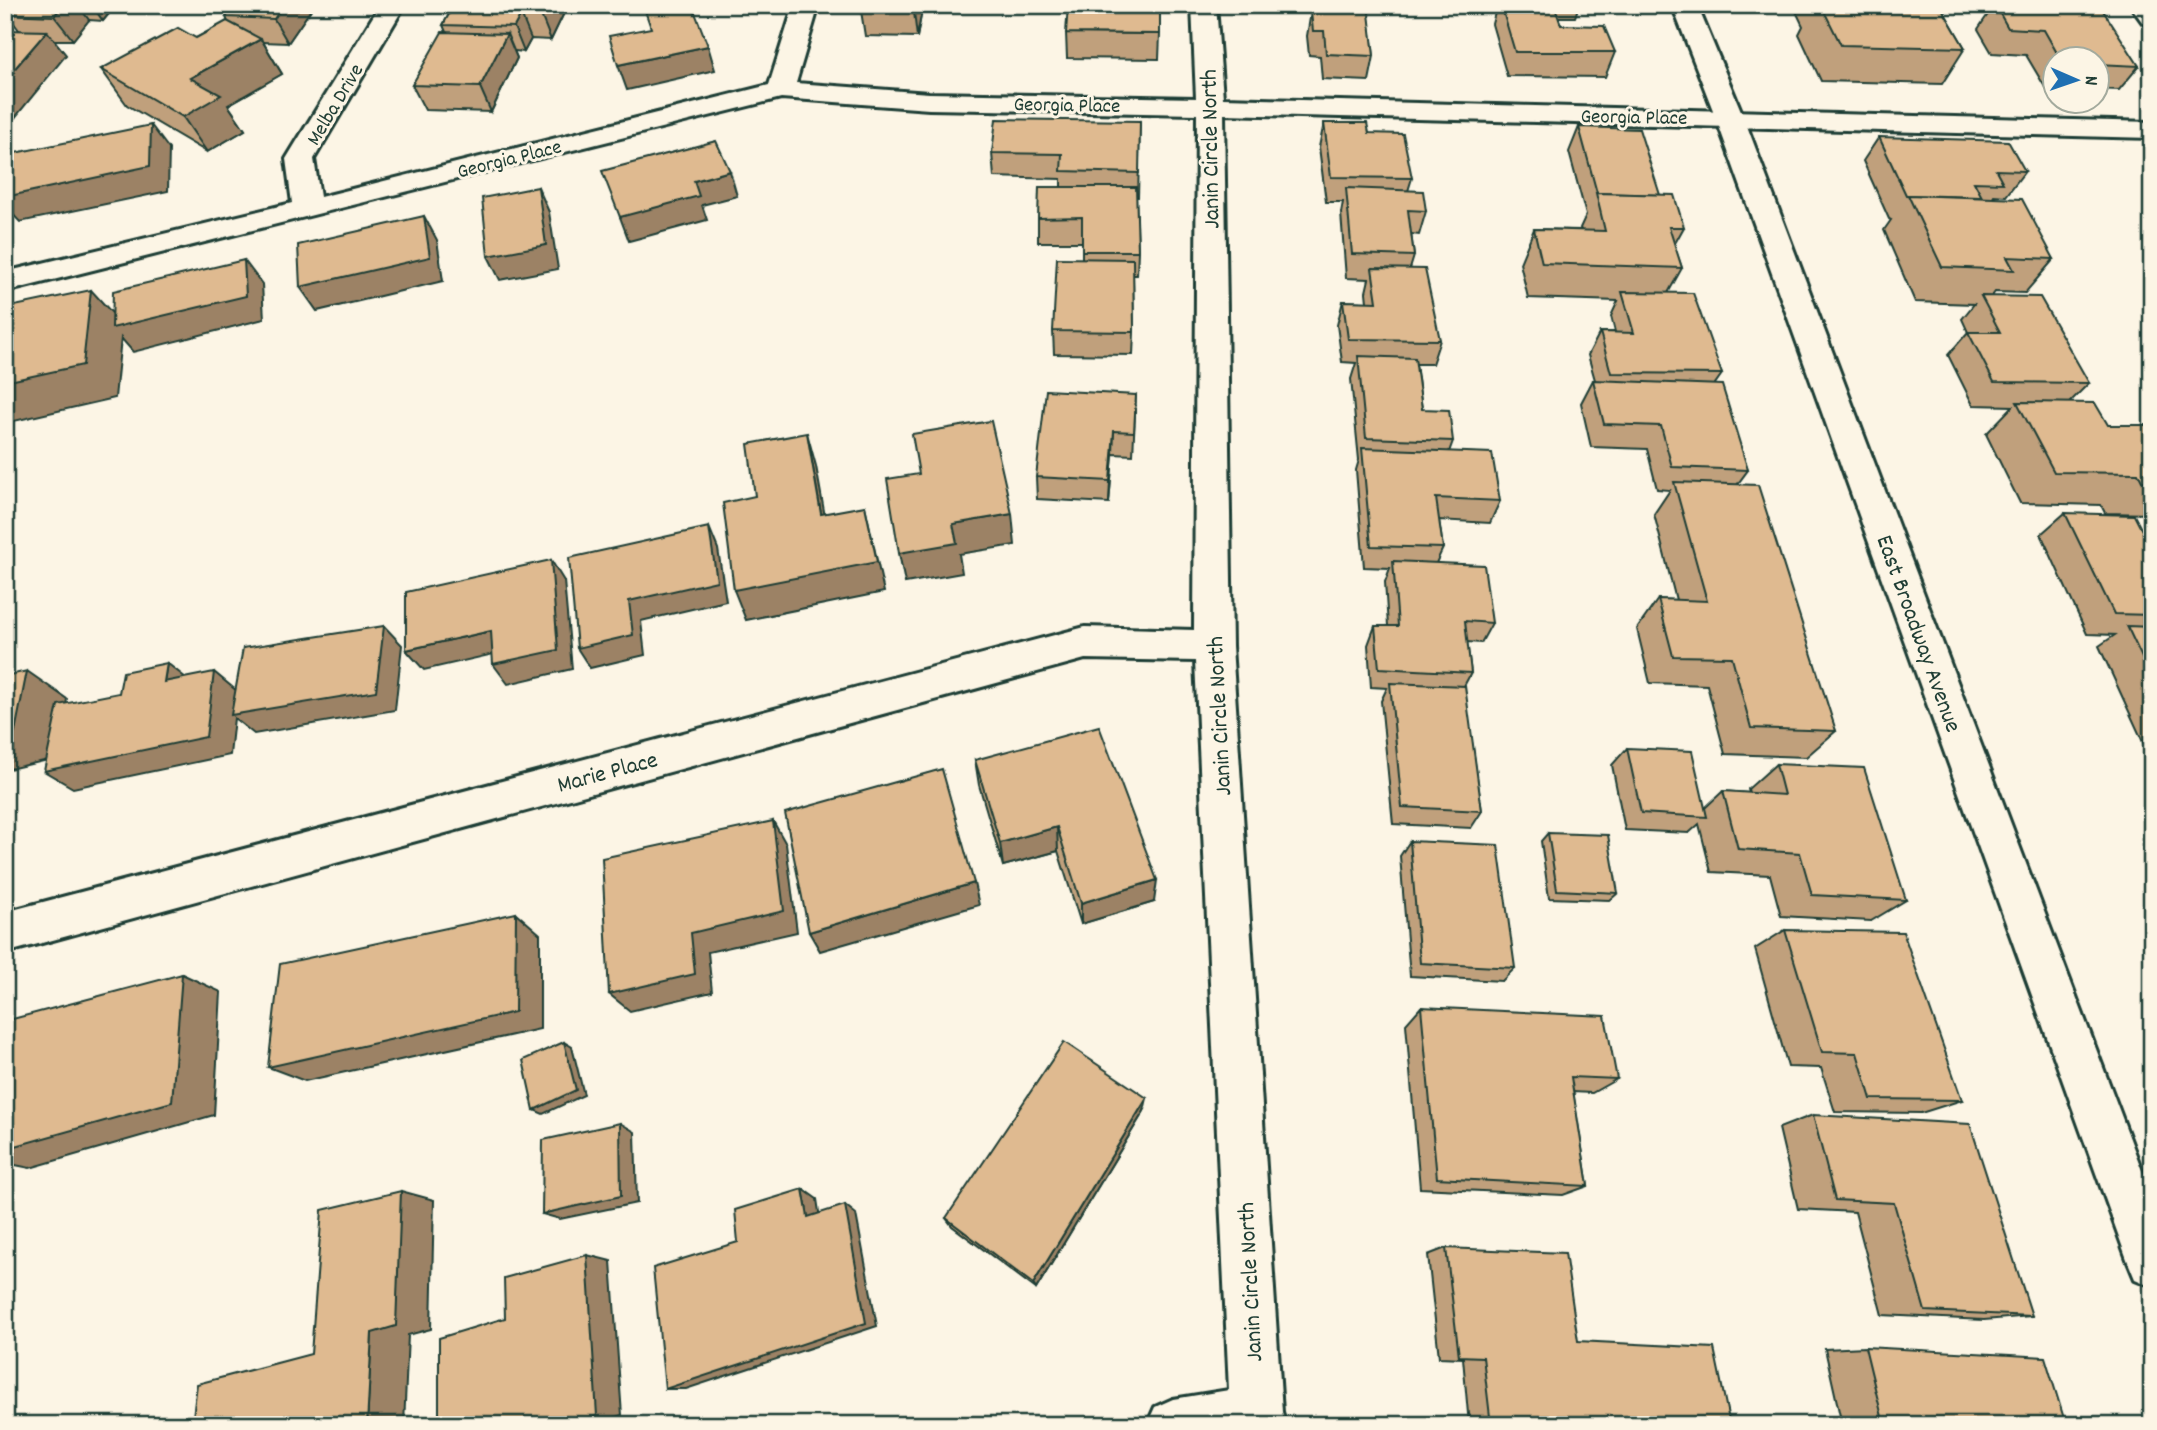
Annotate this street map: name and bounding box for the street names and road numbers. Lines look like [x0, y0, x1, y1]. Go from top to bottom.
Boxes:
street label: Melba Drive [300, 59, 373, 152]
street label: Janin Circle North [1194, 69, 1230, 229]
street label: Georgia Place [1013, 91, 1121, 123]
street label: Georgia Place [1580, 103, 1688, 135]
street label: Georgia Place [454, 133, 565, 188]
street label: East Broadway Avenue [1866, 531, 1969, 737]
street label: Janin Circle North [1200, 635, 1242, 797]
street label: Marie Place [554, 744, 662, 804]
street label: Janin Circle North [1231, 1201, 1273, 1363]

